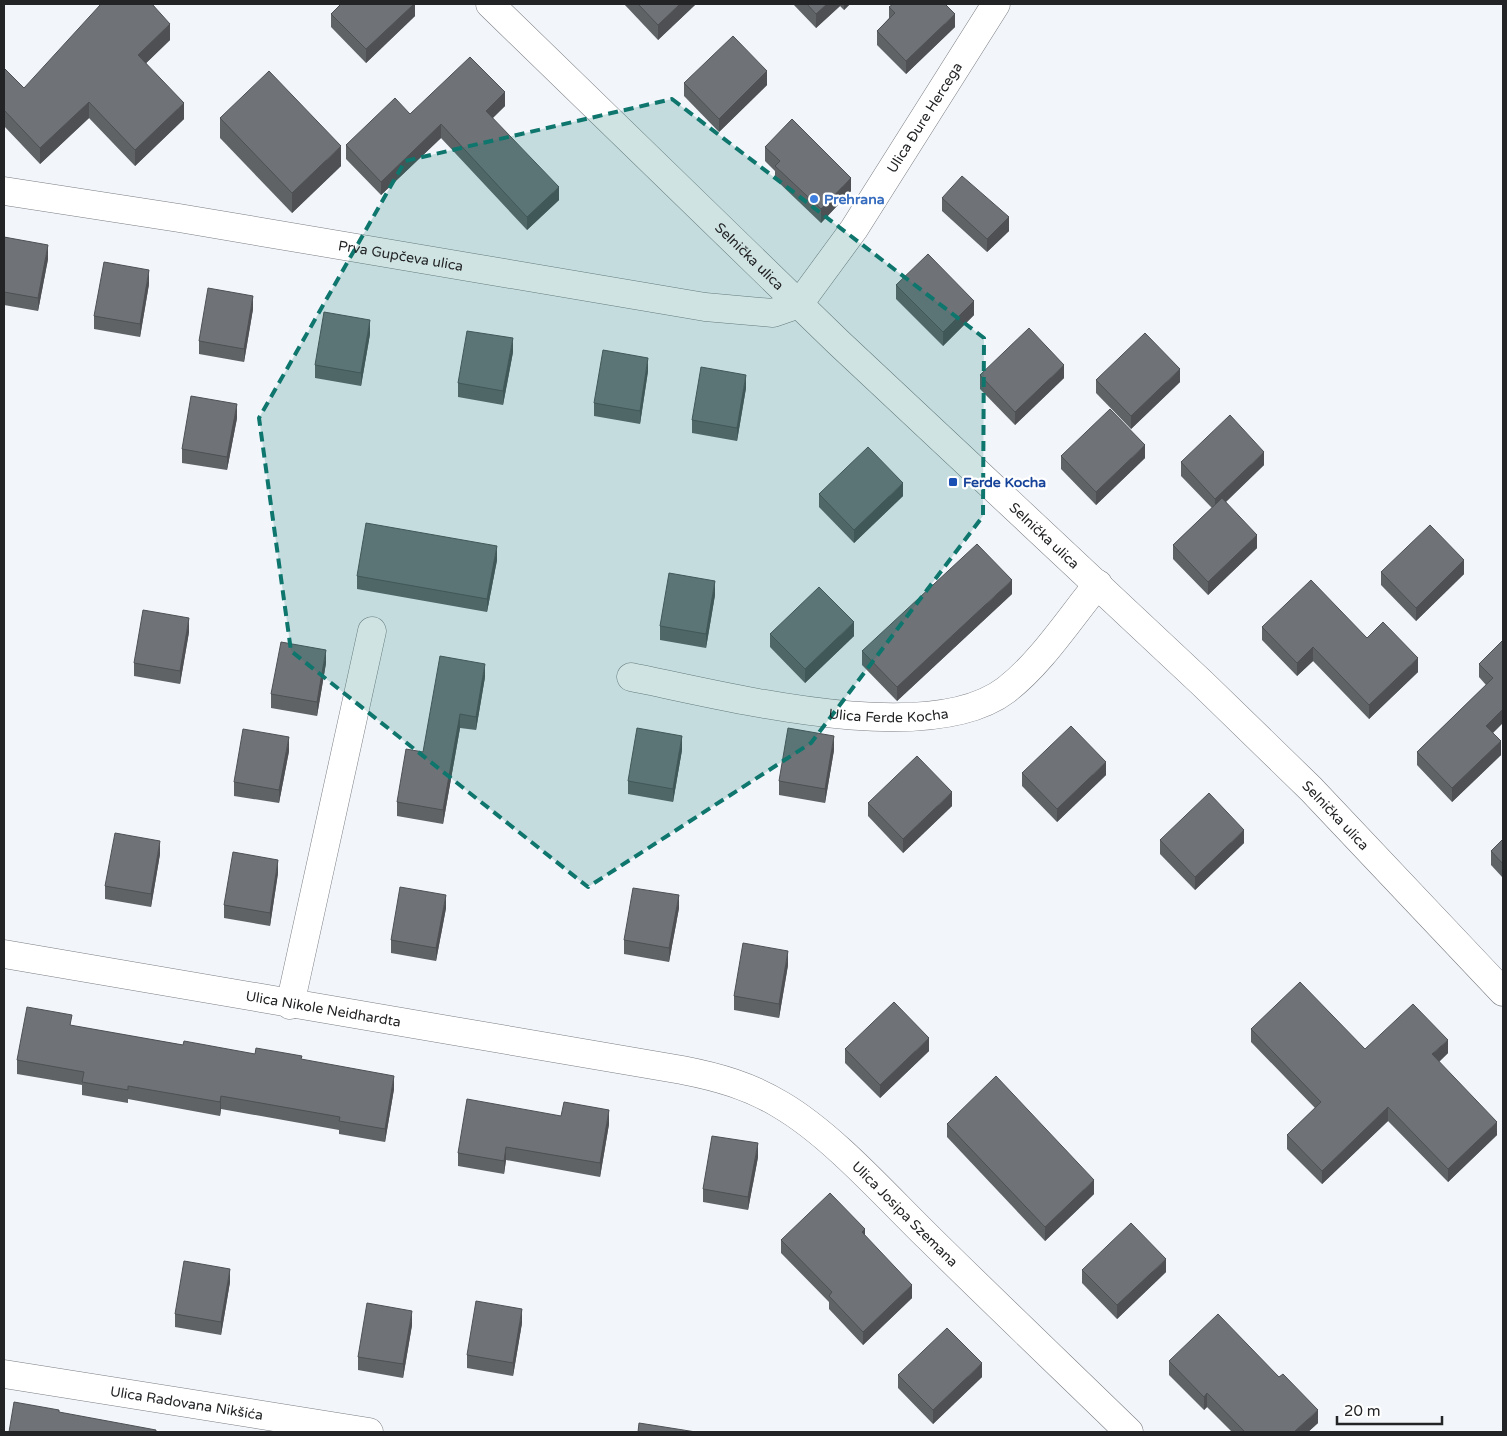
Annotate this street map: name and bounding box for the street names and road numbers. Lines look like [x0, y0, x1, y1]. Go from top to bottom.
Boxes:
street label: Ulica Đure Hercega [884, 59, 966, 176]
street label: Selnička ulica [711, 219, 787, 294]
street label: Prva Gupčeva ulica [337, 237, 464, 275]
street label: Selnička ulica [1006, 499, 1083, 573]
street label: Ulica Ferde Kocha [828, 705, 950, 726]
street label: Selnička ulica [1299, 777, 1372, 854]
street label: Ulica Nikole Neidhardta [244, 988, 402, 1031]
street label: Ulica Josipa Szemana [848, 1158, 961, 1271]
street label: Ulica Radovana Nikšića [109, 1383, 264, 1424]

